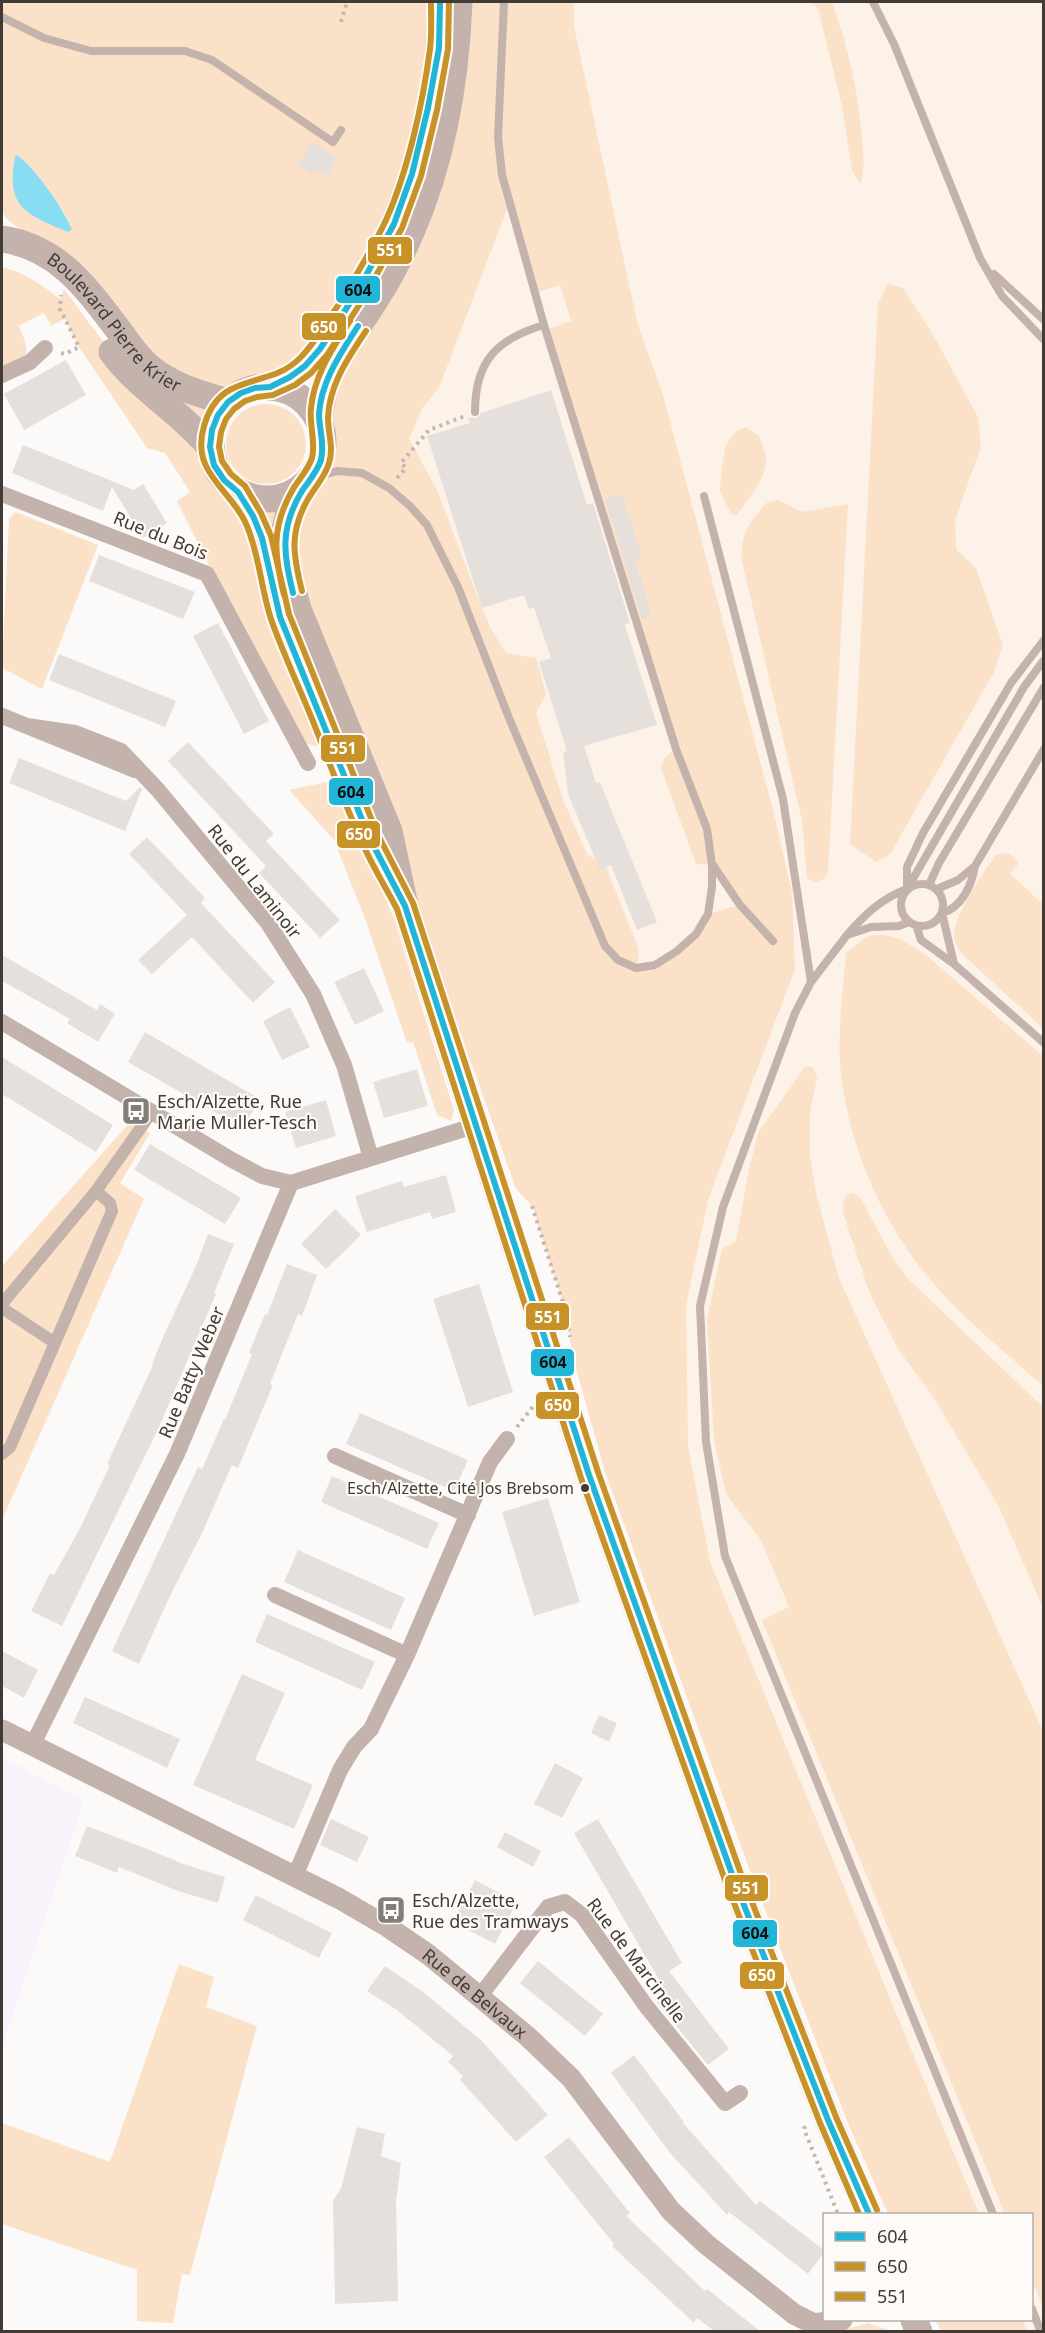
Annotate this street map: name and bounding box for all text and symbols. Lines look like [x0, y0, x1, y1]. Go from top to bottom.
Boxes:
line badge: 551 [367, 236, 413, 265]
text: 551 [376, 239, 404, 261]
street label: Boulevard Pierre Krier [43, 247, 186, 397]
line badge: 604 [335, 275, 381, 304]
text: 604 [344, 279, 372, 301]
line badge: 650 [301, 312, 347, 341]
text: 650 [310, 316, 338, 338]
street label: Rue du Bois [110, 505, 212, 565]
line badge: 551 [320, 734, 366, 763]
text: 551 [329, 737, 357, 759]
line badge: 604 [328, 777, 374, 806]
text: 604 [337, 781, 365, 803]
street label: Rue du Laminoir [203, 819, 308, 944]
line badge: 650 [336, 820, 381, 849]
text: 650 [345, 823, 373, 845]
place label: Esch/Alzette, Rue Marie Muller-Tesch [157, 1089, 317, 1134]
bus stop icon: Esch/Alzette, Rue Marie Muller-Tesch [120, 1095, 152, 1127]
street label: Rue Batty Weber [152, 1302, 230, 1442]
line badge: 551 [525, 1302, 570, 1331]
text: 551 [534, 1306, 562, 1328]
line badge: 604 [530, 1348, 575, 1377]
text: 604 [539, 1351, 567, 1373]
line badge: 650 [535, 1391, 580, 1420]
text: 650 [544, 1394, 572, 1416]
place label: Esch/Alzette, Cité Jos Brebsom [347, 1477, 574, 1499]
marker: Esch/Alzette, Cité Jos Brebsom [579, 1482, 591, 1494]
line badge: 551 [724, 1874, 769, 1902]
text: 551 [732, 1877, 760, 1899]
place label: Esch/Alzette, Rue des Tramways [412, 1888, 569, 1933]
street label: Rue de Marcinelle [582, 1893, 692, 2027]
bus stop icon: Esch/Alzette, Rue des Tramways [375, 1894, 407, 1926]
line badge: 604 [732, 1919, 778, 1948]
text: 604 [741, 1922, 769, 1944]
street label: Rue de Belvaux [418, 1943, 533, 2044]
line badge: 650 [739, 1961, 785, 1990]
text: 650 [748, 1964, 776, 1986]
legend [823, 2213, 1033, 2321]
text: 604 [877, 2224, 908, 2248]
text: 650 [877, 2254, 908, 2278]
text: 551 [877, 2284, 908, 2308]

